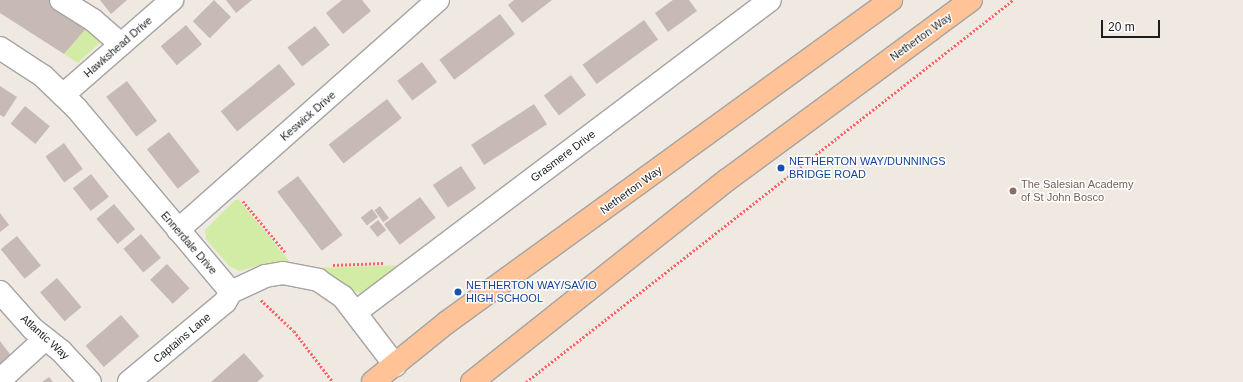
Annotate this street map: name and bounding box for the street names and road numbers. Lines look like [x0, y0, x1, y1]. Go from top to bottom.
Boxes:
street label: Netherton Way [888, 10, 954, 64]
street label: Hawkshead Drive [81, 14, 155, 80]
street label: Keswick Drive [278, 88, 338, 144]
street label: Grasmere Drive [528, 127, 598, 185]
street label: Netherton Way [598, 163, 664, 217]
street label: Ennerdale Drive [158, 209, 220, 277]
street label: Captains Lane [151, 310, 213, 366]
street label: Atlantic Way [18, 312, 72, 362]

